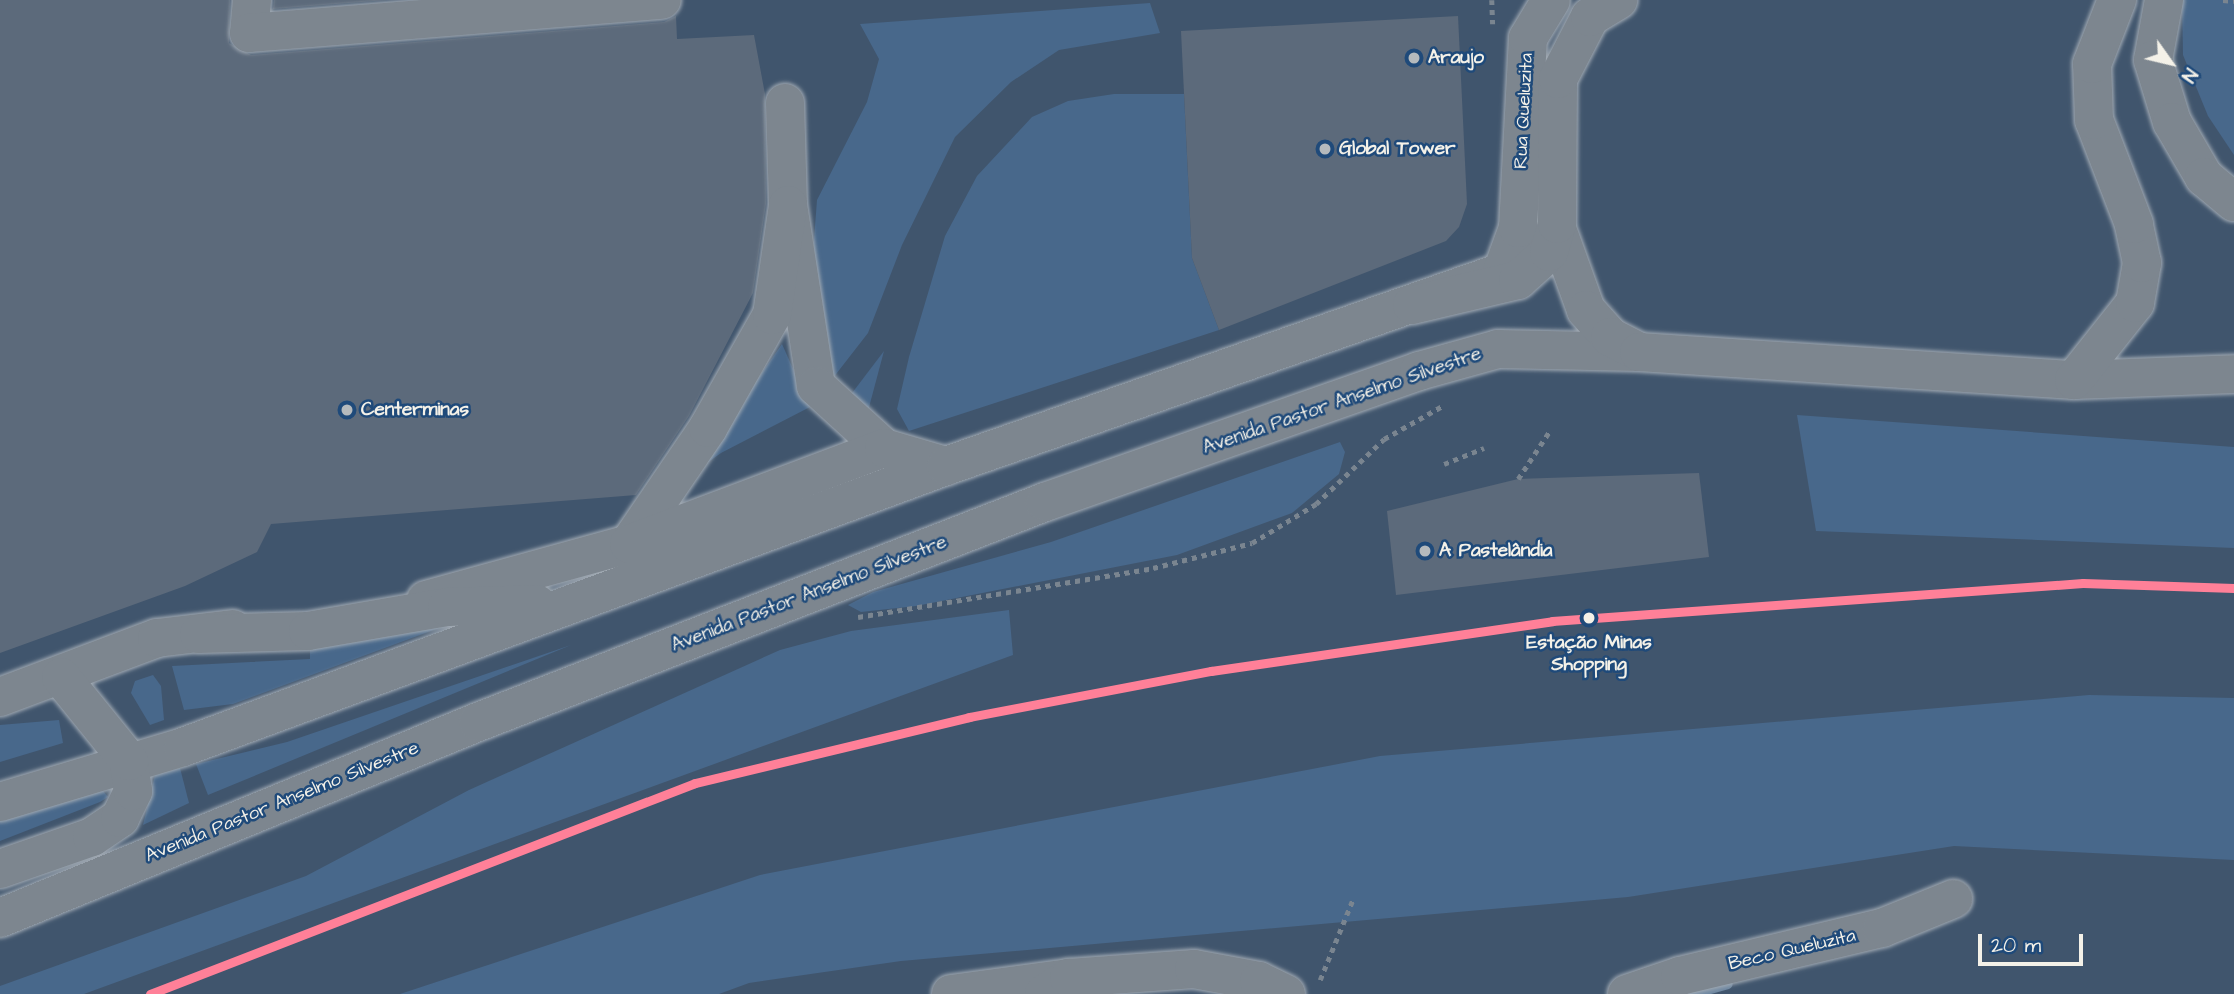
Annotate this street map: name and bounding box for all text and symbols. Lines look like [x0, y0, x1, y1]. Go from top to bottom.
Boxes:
north arrow [2136, 28, 2206, 98]
place label: Araujo [1428, 47, 1484, 69]
marker: Araujo [1406, 50, 1422, 66]
street label: Rua Queluzita [1510, 52, 1538, 170]
text: N [2174, 63, 2203, 88]
place label: Global Tower [1339, 138, 1455, 160]
marker: Global Tower [1317, 141, 1333, 157]
street label: Avenida Pastor Anselmo Silvestre [1200, 342, 1484, 460]
place label: Centerminas [361, 399, 469, 421]
marker: Centerminas [339, 402, 355, 418]
street label: Avenida Pastor Anselmo Silvestre [668, 531, 950, 657]
place label: A Pastelândia [1439, 540, 1552, 562]
marker: A Pastelândia [1417, 543, 1433, 559]
marker: Estação Minas Shopping [1578, 607, 1600, 629]
place label: Estação Minas Shopping [1526, 632, 1652, 676]
street label: Avenida Pastor Anselmo Silvestre [142, 737, 422, 867]
scale bar [1982, 920, 2087, 964]
street label: Beco Queluzita [1726, 924, 1858, 976]
text: 20 m [1991, 931, 2041, 960]

